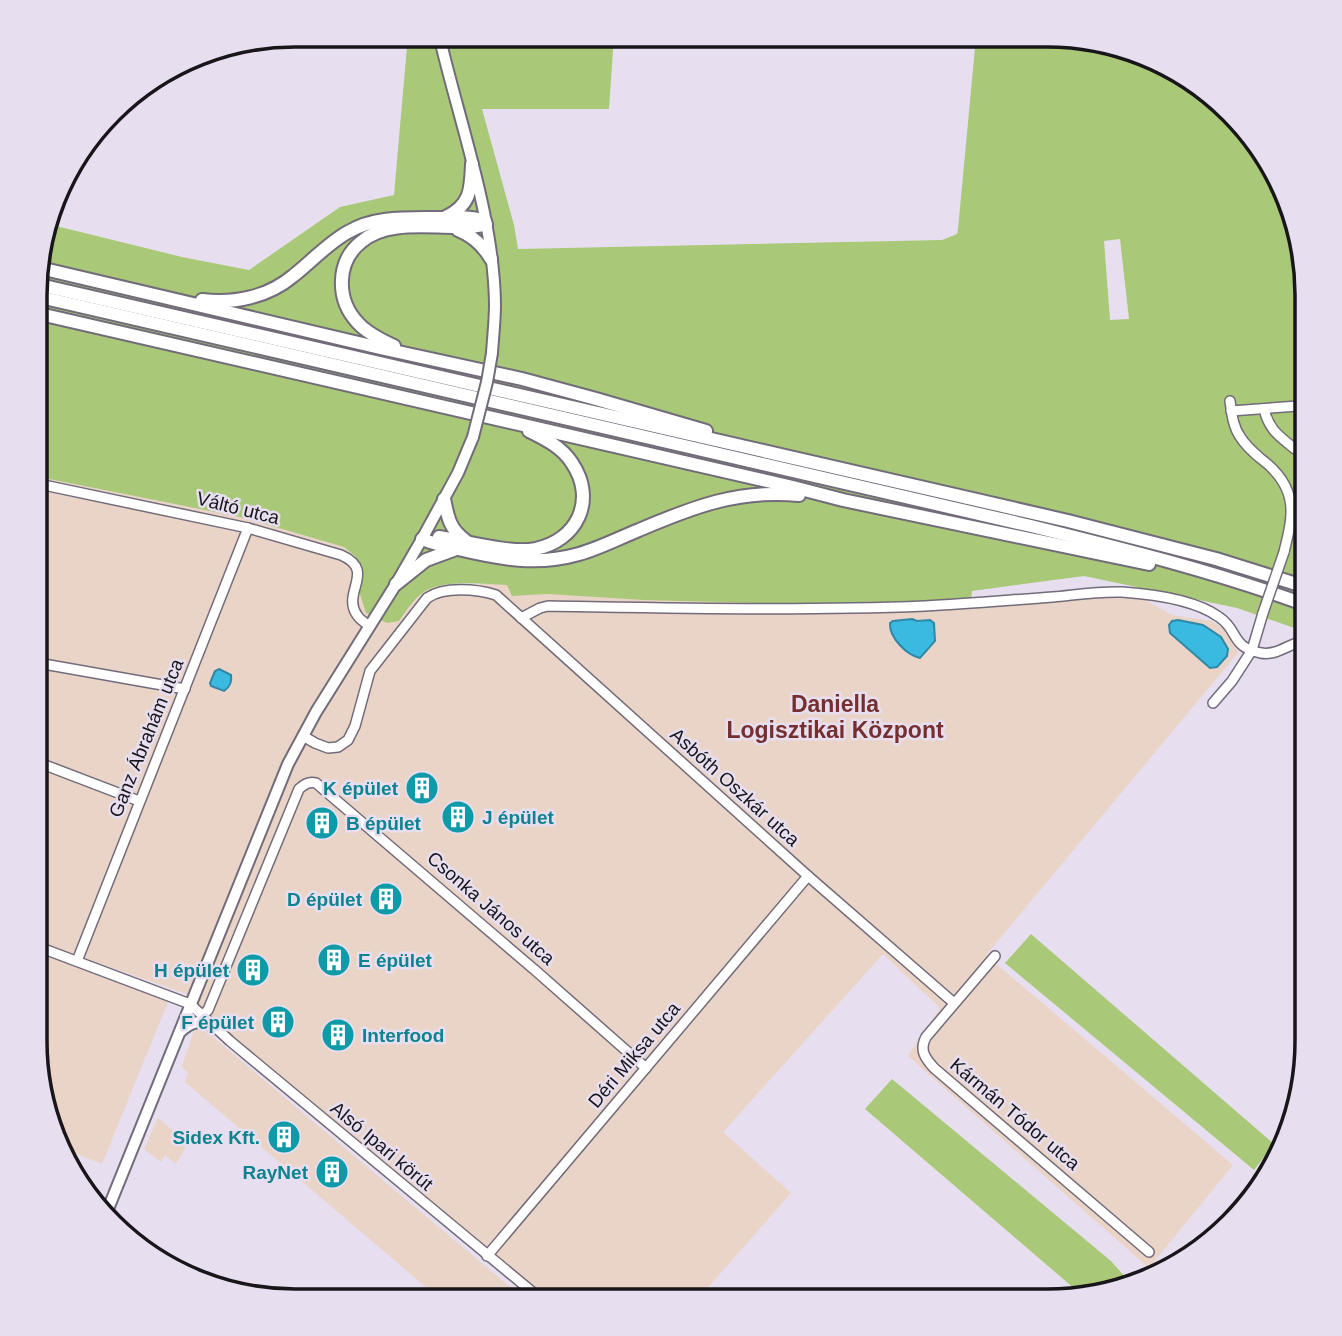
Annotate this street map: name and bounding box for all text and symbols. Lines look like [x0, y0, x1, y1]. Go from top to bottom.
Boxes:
street label: Váltó utca [194, 488, 282, 529]
street label: Ganz Ábrahám utca [105, 655, 188, 820]
district label: Daniella Logisztikai Központ [726, 691, 944, 743]
street label: Asbóth Oszkár utca [666, 724, 804, 851]
building icon: K épület [403, 769, 441, 807]
place label: K épület [323, 778, 399, 799]
building icon: J épület [439, 798, 477, 836]
building icon: B épület [303, 804, 341, 842]
place label: J épület [482, 807, 554, 828]
place label: B épület [346, 813, 422, 834]
street label: Csonka János utca [423, 847, 559, 969]
building icon: D épület [367, 880, 405, 918]
place label: D épület [287, 889, 363, 910]
building icon: E épület [315, 941, 353, 979]
place label: E épület [358, 950, 433, 971]
building icon: H épület [234, 951, 272, 989]
place label: H épület [154, 960, 230, 981]
street label: Déri Miksa utca [584, 998, 684, 1112]
building icon: F épület [259, 1003, 297, 1041]
place label: F épület [181, 1012, 255, 1033]
building icon: Interfood [319, 1016, 357, 1054]
place label: Interfood [362, 1025, 444, 1046]
street label: Kármán Tódor utca [946, 1054, 1084, 1174]
street label: Alsó Ipari körút [327, 1097, 438, 1195]
building icon: Sidex Kft. [265, 1118, 303, 1156]
place label: Sidex Kft. [172, 1127, 260, 1148]
building icon: RayNet [313, 1153, 351, 1191]
place label: RayNet [243, 1162, 309, 1183]

